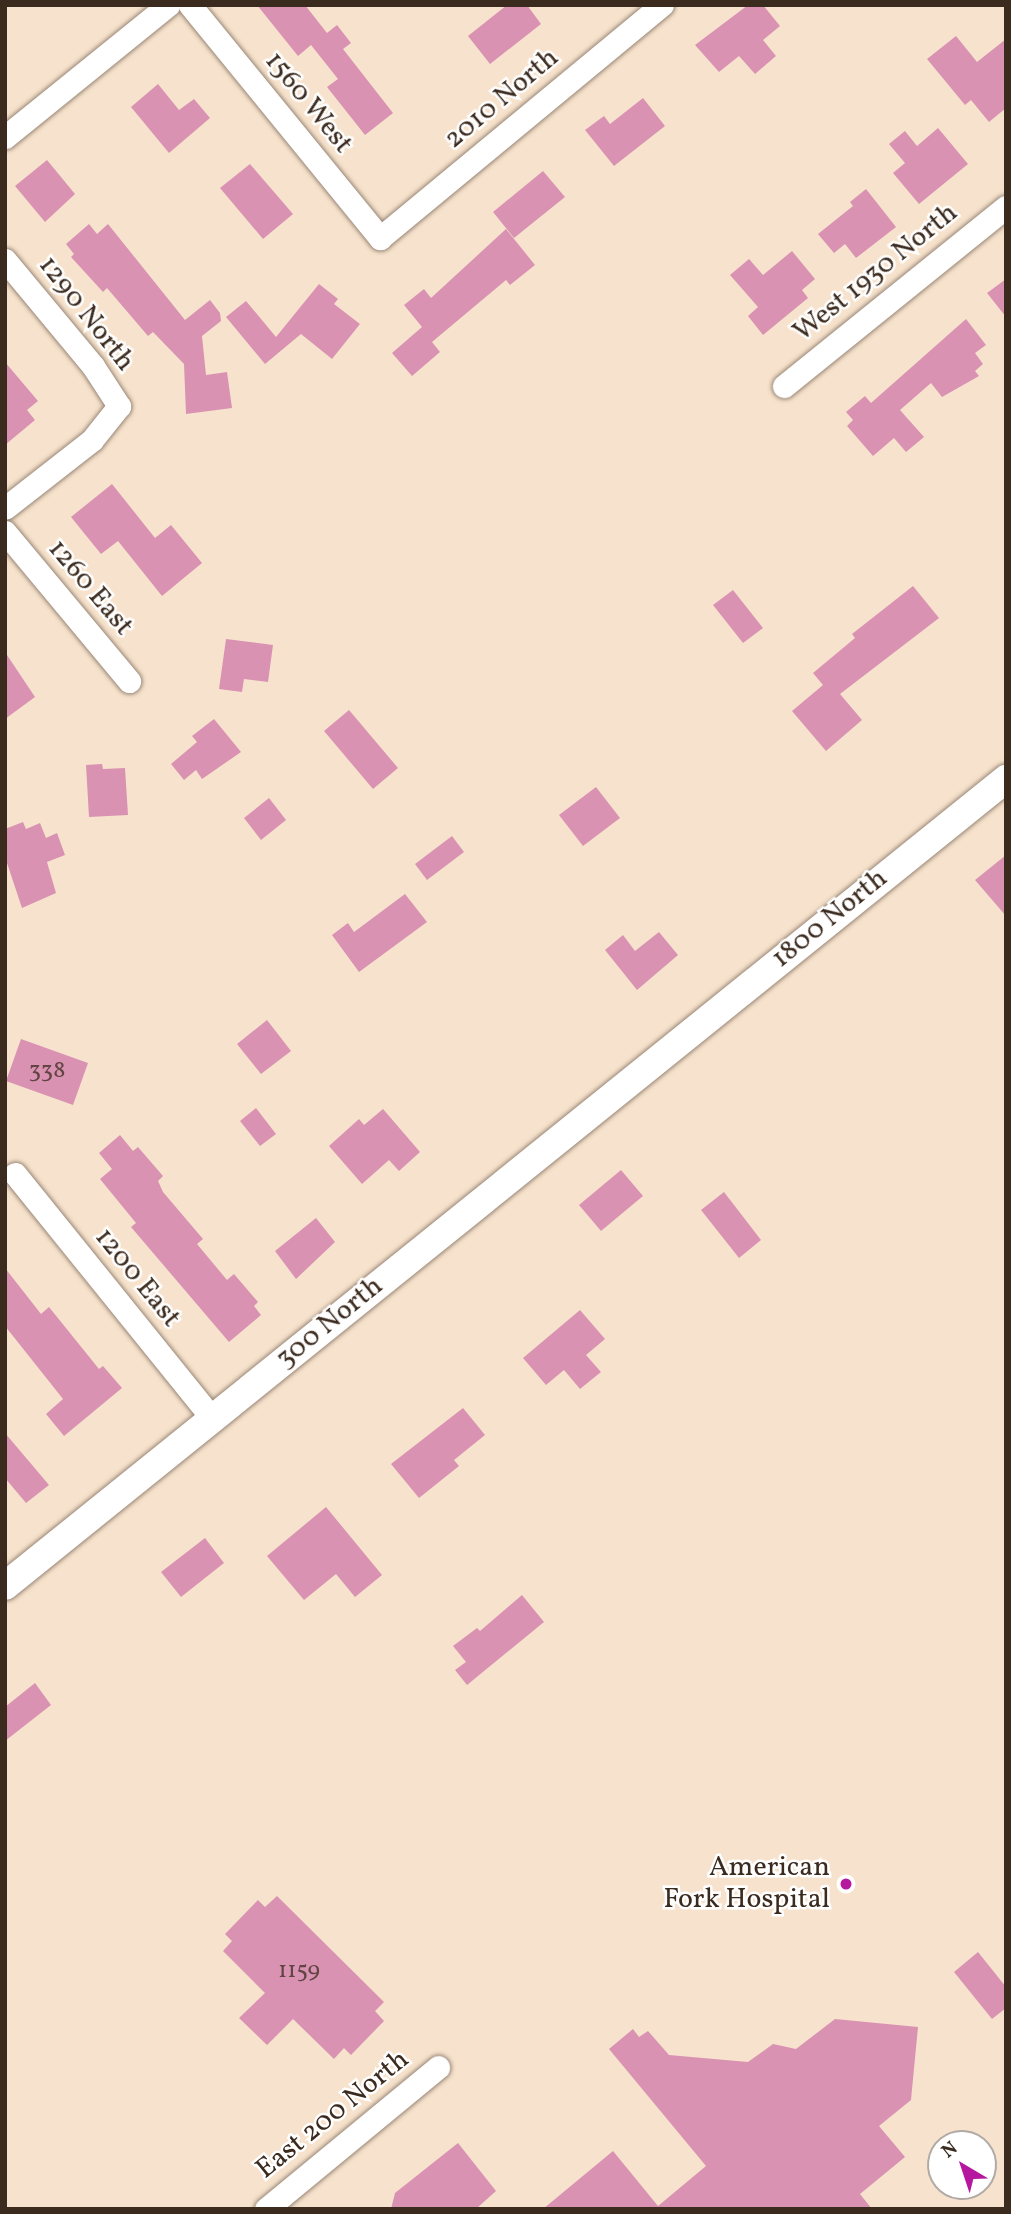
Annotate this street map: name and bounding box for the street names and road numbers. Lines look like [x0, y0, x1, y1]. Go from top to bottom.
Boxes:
street label: 2010 North [438, 42, 566, 156]
street label: 1560 West [257, 45, 359, 161]
street label: West 1930 North [787, 197, 965, 349]
street label: 1290 North [31, 250, 141, 378]
street label: 1260 East [40, 533, 140, 643]
street label: 1800 North [765, 862, 895, 976]
street label: 1200 East [87, 1222, 187, 1334]
street label: 300 North [270, 1270, 390, 1376]
street label: East 200 North [250, 2043, 416, 2187]

